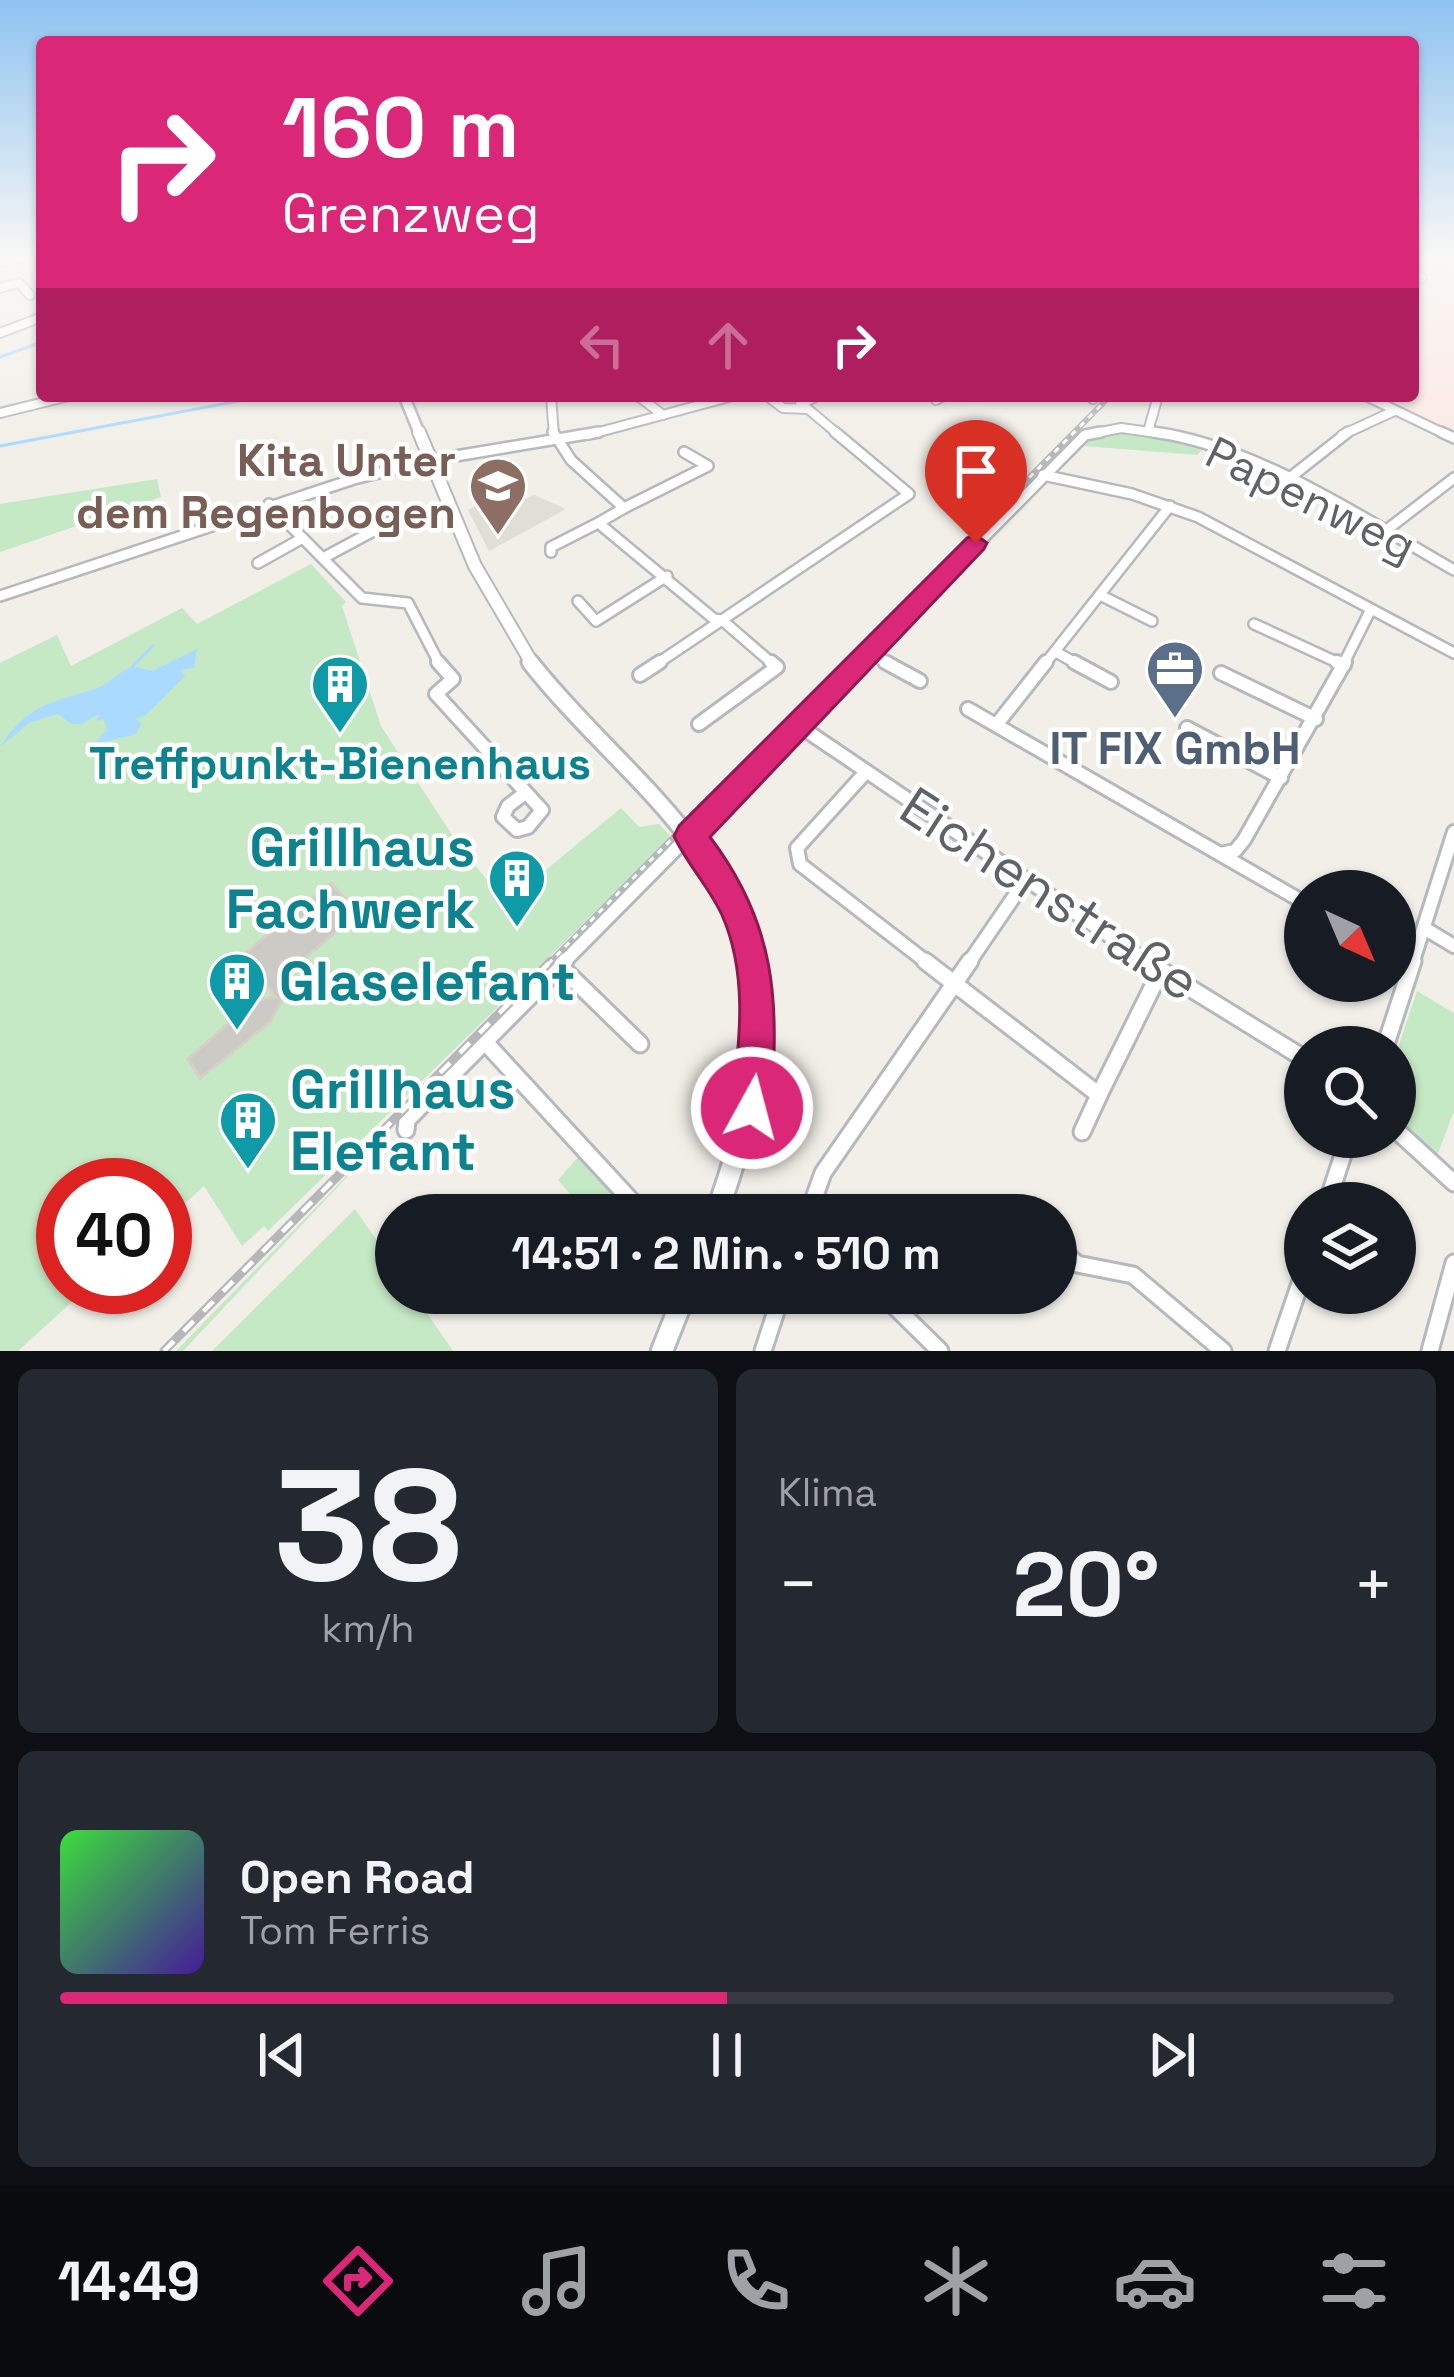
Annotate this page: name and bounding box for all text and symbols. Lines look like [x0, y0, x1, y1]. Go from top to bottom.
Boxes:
text: 160 m [282, 74, 519, 182]
icon: right [84, 84, 240, 240]
text: Grenzweg [282, 179, 540, 248]
icon: left [569, 312, 635, 378]
icon: ahead [695, 312, 761, 378]
icon: right [821, 312, 887, 378]
pin [925, 420, 1027, 543]
street label: Papenweg [1197, 424, 1425, 574]
place label: Kita Unter dem Regenbogen [76, 432, 456, 541]
icon: arrive [943, 438, 1009, 504]
school or university icon: Kita Unter dem Regenbogen [467, 455, 529, 537]
office icon: IT FIX GmbH [1144, 638, 1206, 720]
building icon: Treffpunkt-Bienenhaus [309, 653, 371, 735]
place label: IT FIX GmbH [1049, 720, 1301, 777]
place label: Treffpunkt-Bienenhaus [89, 735, 591, 792]
street label: Eichenstraße [887, 772, 1213, 1016]
place label: Grillhaus Fachwerk [226, 813, 475, 944]
building icon: Grillhaus Fachwerk [486, 847, 548, 929]
north arrow [1284, 870, 1416, 1002]
map controls [1284, 870, 1416, 1314]
place label: Glaselefant [279, 947, 576, 1016]
building icon: Glaselefant [206, 950, 268, 1032]
button: search [1284, 1026, 1416, 1158]
position arrow [689, 1045, 815, 1171]
place label: Grillhaus Elefant [290, 1055, 516, 1186]
building icon: Grillhaus Elefant [217, 1089, 279, 1171]
speed limit sign: 40 [36, 1158, 192, 1314]
button: layers [1284, 1182, 1416, 1314]
text: 14:51 · 2 Min. · 510 m [511, 1225, 941, 1282]
text: 38 [274, 1426, 462, 1626]
text: Klima [778, 1468, 877, 1517]
text: 20° [1012, 1527, 1160, 1642]
text: − [778, 1542, 819, 1626]
text: + [1353, 1542, 1394, 1626]
text: km/h [322, 1604, 414, 1653]
text: Open Road [240, 1849, 475, 1906]
text: Tom Ferris [240, 1906, 430, 1955]
icon: previous [249, 2022, 315, 2088]
icon: pause [694, 2022, 760, 2088]
icon: next [1139, 2022, 1205, 2088]
icon: directions [316, 2239, 400, 2323]
icon: music [515, 2239, 599, 2323]
icon: phone [714, 2239, 798, 2323]
icon: climate [914, 2239, 998, 2323]
icon: car [1113, 2239, 1197, 2323]
icon: filters [1312, 2239, 1396, 2323]
text: 14:49 [58, 2247, 200, 2316]

